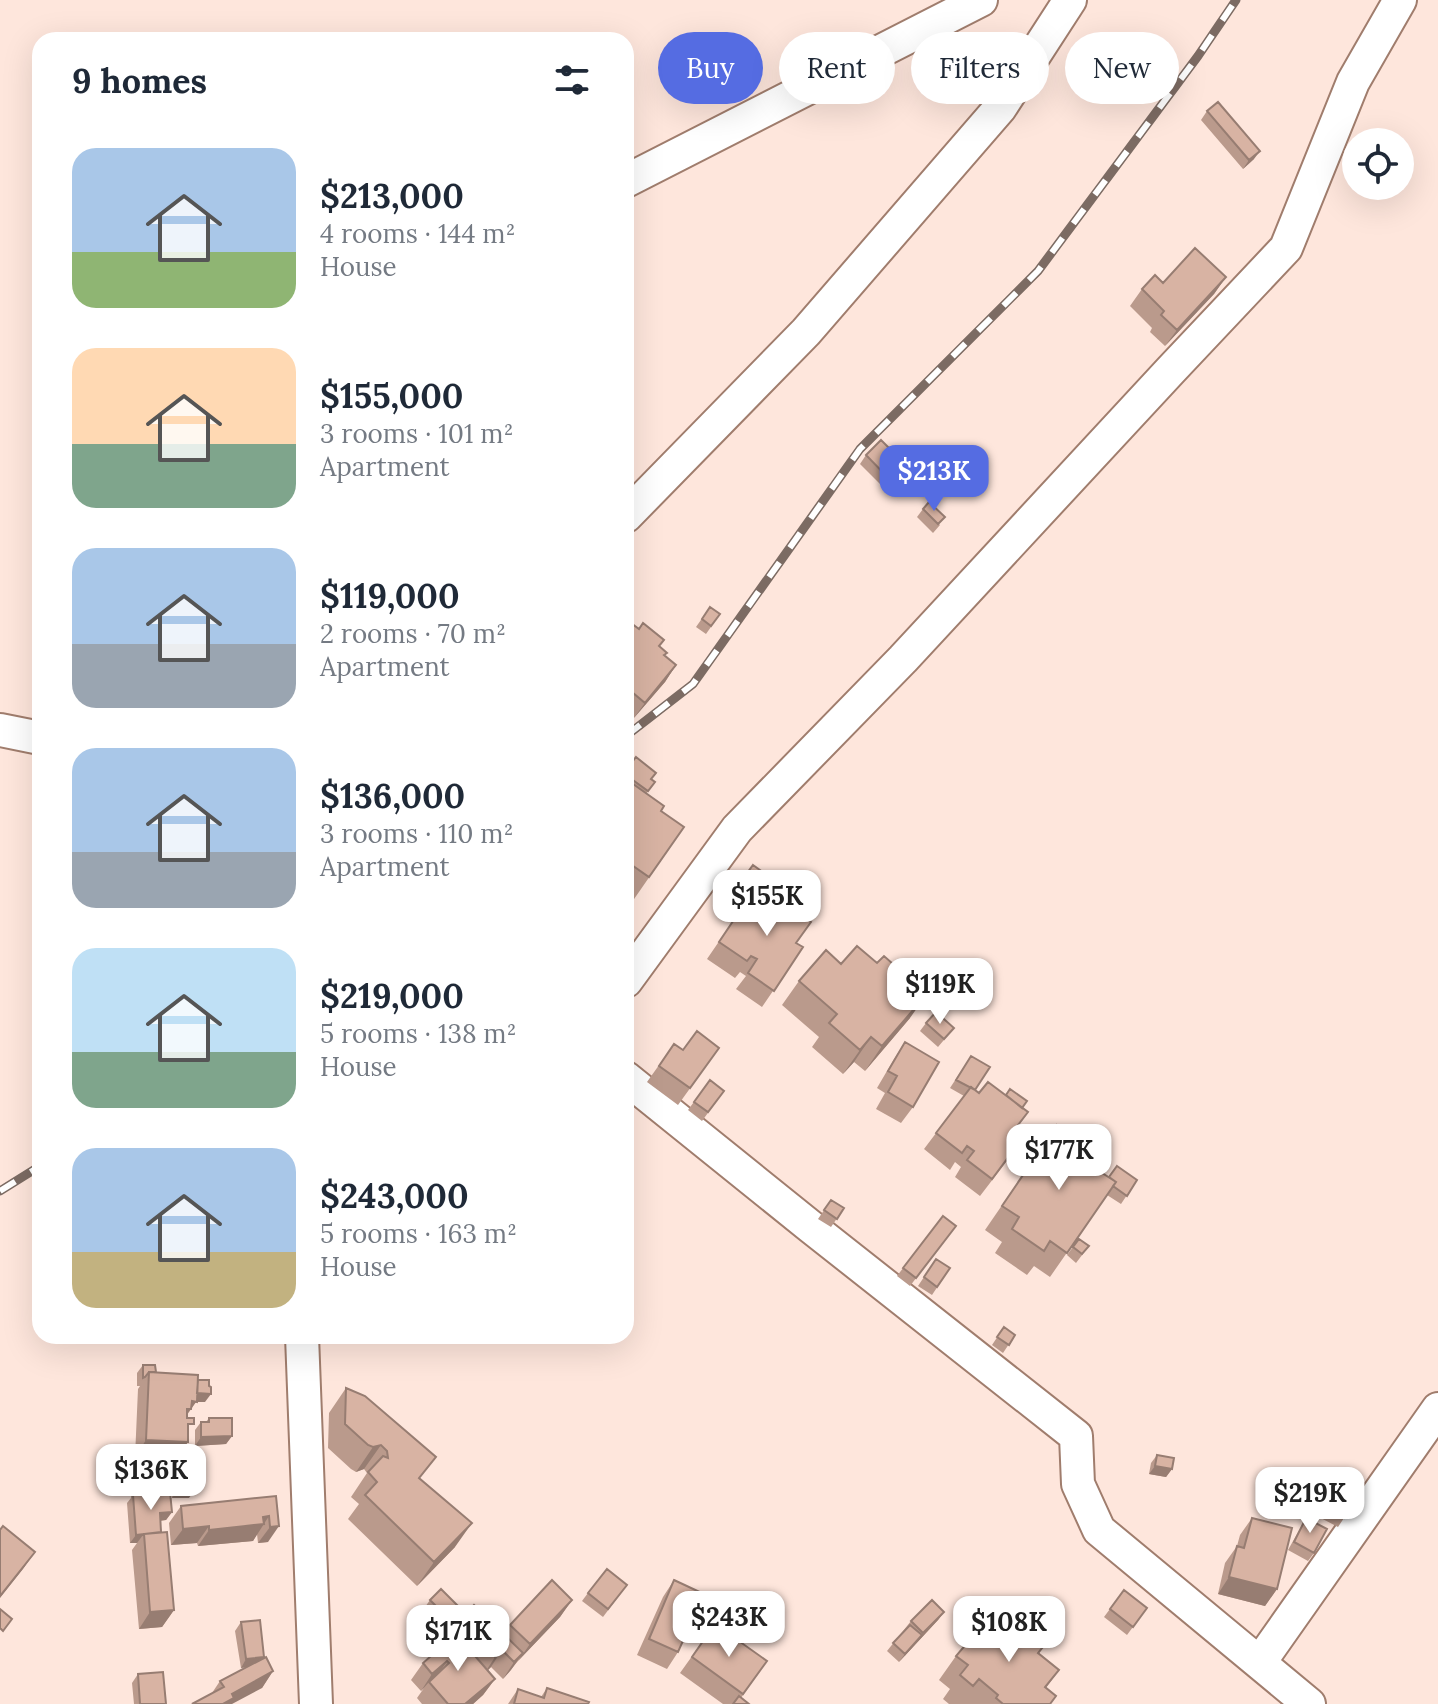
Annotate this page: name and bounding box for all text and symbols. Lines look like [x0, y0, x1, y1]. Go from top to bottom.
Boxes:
chip: Buy [658, 32, 763, 104]
chip: Rent [779, 32, 895, 104]
chip: Filters [911, 32, 1049, 104]
chip: New [1065, 32, 1179, 104]
icon: filters [550, 58, 594, 102]
text: 9 homes [72, 59, 207, 102]
map controls [1342, 128, 1414, 200]
button: locate [1342, 128, 1414, 200]
text: $213,000 [320, 174, 464, 217]
icon: home [136, 180, 232, 276]
text: 4 rooms · 144 m² [320, 217, 516, 250]
text: House [320, 250, 397, 283]
text: $155,000 [320, 374, 463, 417]
icon: home [136, 380, 232, 476]
text: 3 rooms · 101 m² [320, 417, 513, 450]
pin: $213K [878, 445, 990, 513]
text: Apartment [320, 450, 450, 483]
text: $213K [898, 454, 970, 487]
text: $119,000 [320, 574, 460, 617]
icon: home [136, 580, 232, 676]
text: 2 rooms · 70 m² [320, 617, 506, 650]
text: Apartment [320, 650, 450, 683]
text: $136,000 [320, 774, 465, 817]
icon: home [136, 780, 232, 876]
text: 3 rooms · 110 m² [320, 817, 513, 850]
text: Apartment [320, 850, 450, 883]
pin: $155K [711, 870, 823, 938]
text: $155K [731, 879, 803, 912]
pin: $119K [884, 958, 996, 1026]
text: $119K [905, 967, 975, 1000]
text: $219,000 [320, 974, 464, 1017]
icon: home [136, 980, 232, 1076]
text: 5 rooms · 138 m² [320, 1017, 517, 1050]
text: House [320, 1050, 397, 1083]
pin: $177K [1003, 1124, 1115, 1192]
text: $177K [1024, 1133, 1094, 1166]
text: $243,000 [320, 1174, 469, 1217]
icon: home [136, 1180, 232, 1276]
text: 5 rooms · 163 m² [320, 1217, 517, 1250]
text: House [320, 1250, 397, 1283]
pin: $136K [95, 1444, 207, 1512]
text: $136K [114, 1453, 188, 1486]
pin: $219K [1254, 1467, 1366, 1535]
text: $219K [1273, 1476, 1347, 1509]
pin: $243K [673, 1591, 785, 1659]
pin: $108K [953, 1596, 1065, 1664]
text: $243K [691, 1600, 767, 1633]
pin: $171K [402, 1605, 514, 1673]
text: $108K [971, 1605, 1047, 1638]
text: $171K [424, 1614, 492, 1647]

